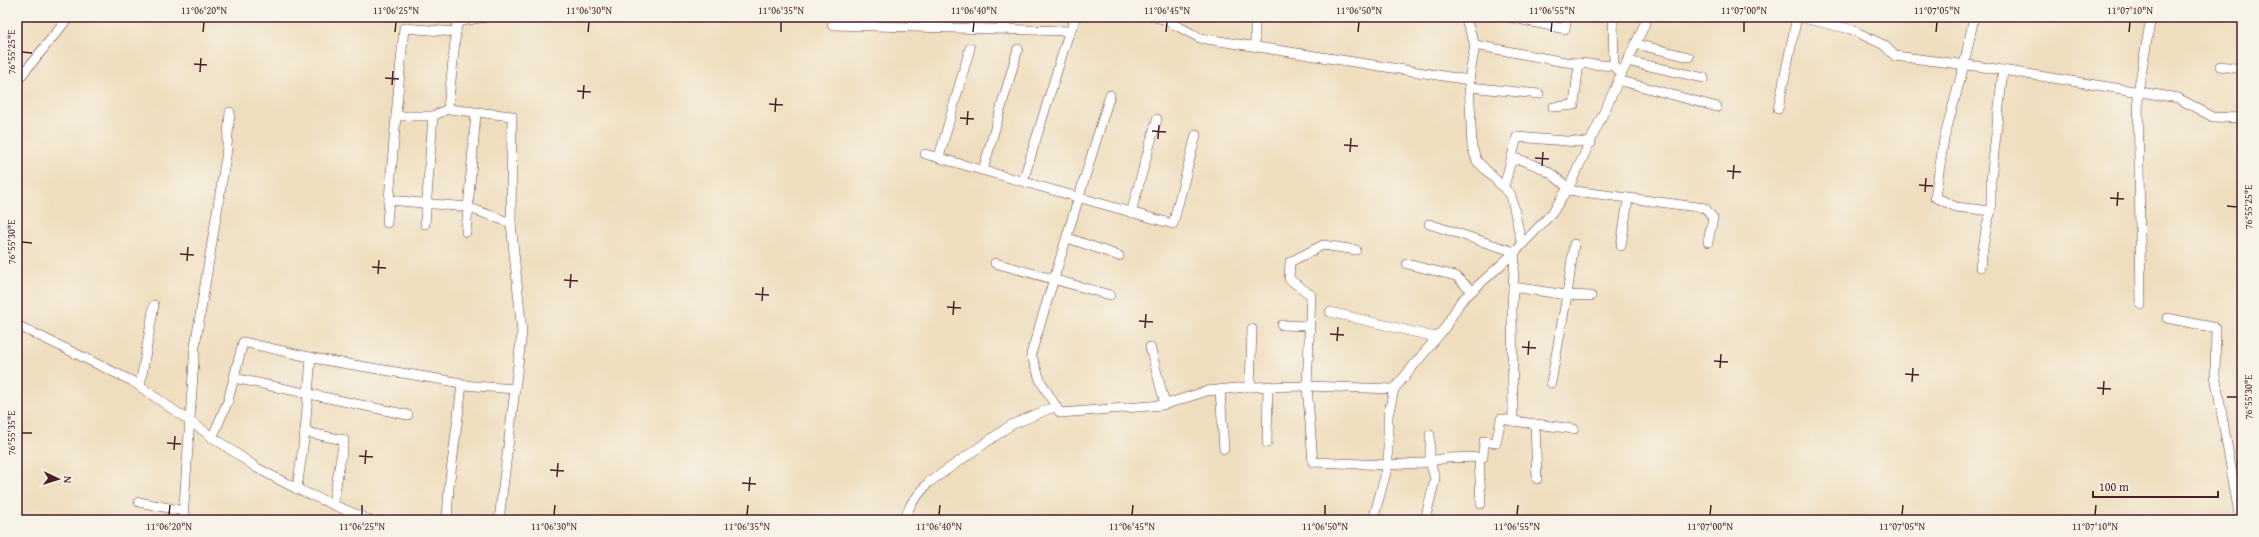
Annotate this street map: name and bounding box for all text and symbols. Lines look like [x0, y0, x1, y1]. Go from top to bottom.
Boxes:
text: 11°06'20"N [181, 3, 227, 18]
text: 11°06'25"N [373, 3, 419, 18]
text: 11°06'30"N [566, 3, 612, 18]
text: 11°06'35"N [758, 3, 804, 18]
text: 11°06'40"N [951, 3, 997, 18]
text: 11°06'45"N [1144, 3, 1190, 18]
text: 11°06'50"N [1336, 3, 1382, 18]
text: 11°06'55"N [1529, 3, 1575, 18]
text: 11°07'00"N [1721, 3, 1767, 18]
text: 11°07'05"N [1914, 3, 1960, 18]
text: 11°07'10"N [2107, 3, 2153, 18]
text: 76°55'25"E [4, 30, 19, 74]
text: 76°55'25"E [2241, 185, 2256, 229]
text: 76°55'30"E [4, 220, 19, 264]
text: 76°55'30"E [2241, 375, 2256, 419]
text: 76°55'35"E [4, 411, 19, 455]
north arrow [38, 459, 78, 499]
scale bar [2093, 473, 2218, 499]
text: N [60, 475, 76, 485]
text: 100 m [2099, 478, 2129, 495]
text: 11°06'20"N [146, 519, 192, 534]
text: 11°06'25"N [339, 519, 385, 534]
text: 11°06'30"N [531, 519, 577, 534]
text: 11°06'35"N [724, 519, 770, 534]
text: 11°06'40"N [916, 519, 962, 534]
text: 11°06'45"N [1109, 519, 1155, 534]
text: 11°06'50"N [1302, 519, 1348, 534]
text: 11°06'55"N [1494, 519, 1540, 534]
text: 11°07'00"N [1687, 519, 1733, 534]
text: 11°07'05"N [1879, 519, 1925, 534]
text: 11°07'10"N [2072, 519, 2118, 534]

